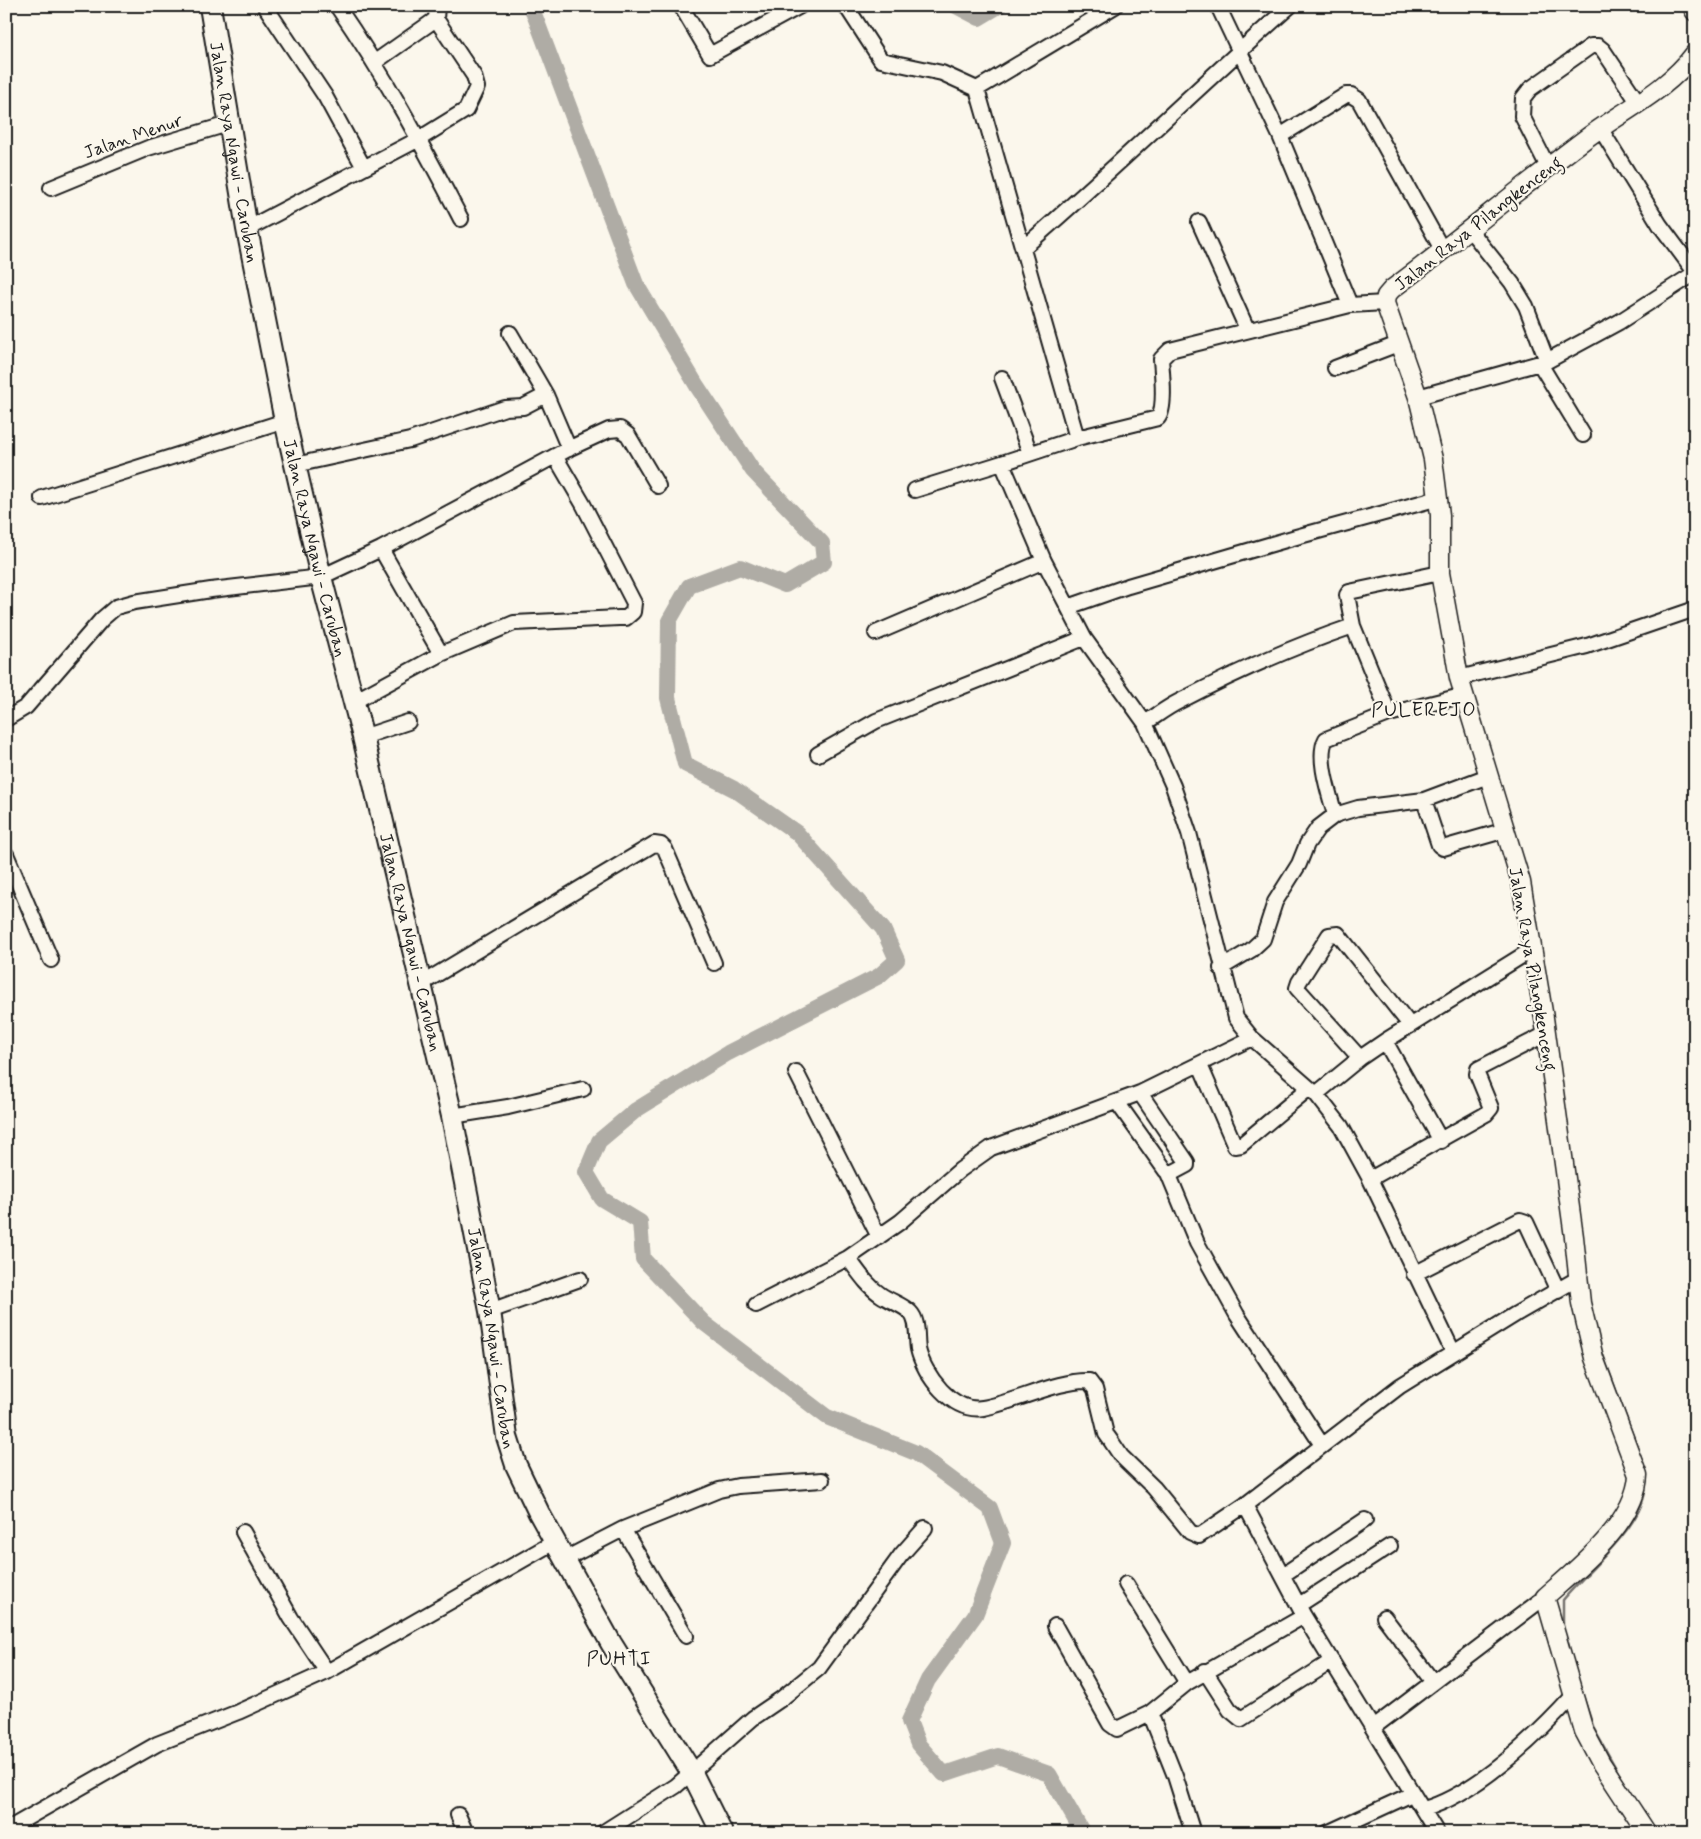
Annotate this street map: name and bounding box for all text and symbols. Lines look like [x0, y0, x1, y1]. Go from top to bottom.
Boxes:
street label: Jalan Raya Ngawi - Caruban [203, 40, 264, 265]
street label: Jalan Menur [81, 109, 187, 165]
street label: Jalan Raya Pilangkenceng [1390, 151, 1569, 298]
street label: Jalan Raya Ngawi - Caruban [276, 436, 352, 660]
district label: PULEREJO [1371, 697, 1477, 724]
street label: Jalan Raya Ngawi - Caruban [373, 831, 447, 1054]
street label: Jalan Raya Pilangkenceng [1500, 865, 1562, 1073]
street label: Jalan Raya Ngawi - Caruban [461, 1225, 521, 1452]
district label: PUHTI [586, 1646, 652, 1673]

